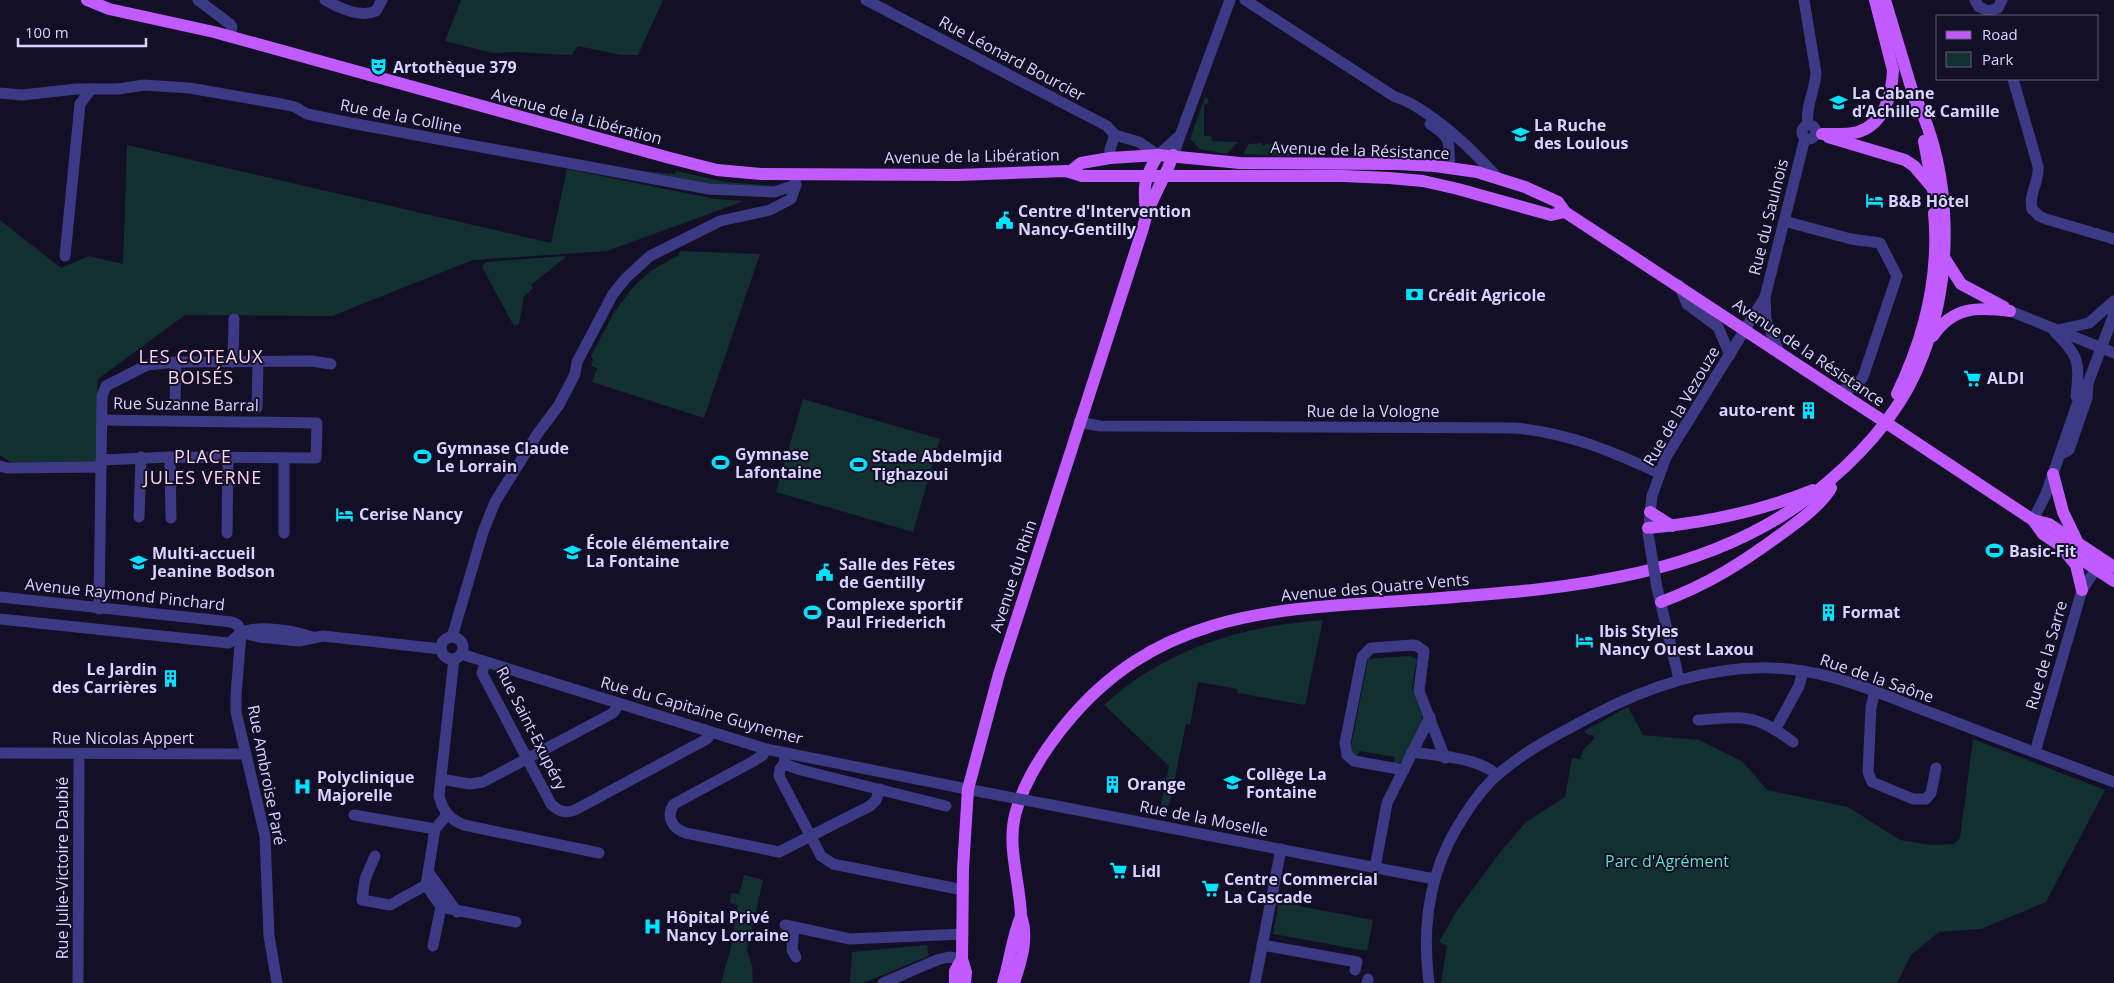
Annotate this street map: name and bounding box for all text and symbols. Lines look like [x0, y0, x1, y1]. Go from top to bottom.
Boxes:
street label: Rue Léonard Bourcier [935, 10, 1089, 106]
scale bar [18, 15, 145, 47]
legend [1936, 15, 2099, 80]
text: 100 m [25, 22, 69, 42]
text: Road [1982, 24, 2018, 44]
text: Park [1982, 49, 2013, 69]
place label: Artothèque 379 [393, 56, 517, 78]
theatre icon: Artothèque 379 [369, 57, 389, 77]
place label: La Cabane d’Achille & Camille [1852, 82, 1999, 122]
street label: Avenue de la Libération [489, 83, 665, 149]
school or university icon: La Cabane d’Achille & Camille [1828, 92, 1848, 112]
street label: Rue de la Colline [338, 93, 464, 139]
place label: La Ruche des Loulous [1534, 114, 1628, 154]
school or university icon: La Ruche des Loulous [1510, 124, 1530, 144]
street label: Avenue de la Résistance [1270, 136, 1450, 164]
street label: Avenue de la Libération [884, 143, 1060, 169]
street label: Rue du Saulnois [1743, 157, 1793, 277]
place label: B&B Hôtel [1888, 190, 1969, 212]
hotel icon: B&B Hôtel [1864, 191, 1884, 211]
place label: Centre d'Intervention Nancy-Gentilly [1018, 200, 1191, 240]
public building icon: Centre d'Intervention Nancy-Gentilly [994, 210, 1014, 230]
place label: Crédit Agricole [1428, 284, 1546, 306]
bank icon: Crédit Agricole [1404, 285, 1424, 305]
street label: Avenue de la Résistance [1729, 293, 1889, 411]
street label: Rue de la Vezouze [1638, 342, 1724, 470]
district label: LES COTEAUX BOISÉS [138, 344, 264, 389]
place label: ALDI [1987, 367, 2024, 389]
supermarket icon: ALDI [1963, 368, 1983, 388]
street label: Rue Suzanne Barral [113, 392, 259, 416]
place label: auto-rent [1719, 399, 1795, 421]
street label: Rue de la Vologne [1306, 400, 1440, 422]
building icon: auto-rent [1799, 400, 1819, 420]
place label: Gymnase Claude Le Lorrain [436, 437, 569, 477]
place label: Gymnase Lafontaine [735, 443, 822, 483]
district label: PLACE JULES VERNE [142, 444, 262, 489]
place label: Stade Abdelmjid Tighazoui [872, 445, 1002, 485]
sports icon: Gymnase Claude Le Lorrain [412, 447, 432, 467]
sports icon: Gymnase Lafontaine [711, 453, 731, 473]
sports icon: Stade Abdelmjid Tighazoui [848, 455, 868, 475]
place label: Cerise Nancy [359, 503, 464, 525]
hotel icon: Cerise Nancy [335, 504, 355, 524]
street label: Avenue du Rhin [984, 517, 1042, 635]
place label: École élémentaire La Fontaine [586, 532, 729, 572]
place label: Basic-Fit [2009, 540, 2076, 562]
sports icon: Basic-Fit [1985, 541, 2005, 561]
place label: Multi-accueil Jeanine Bodson [150, 542, 275, 582]
school or university icon: École élémentaire La Fontaine [562, 542, 582, 562]
school or university icon: Multi-accueil Jeanine Bodson [128, 552, 148, 572]
place label: Salle des Fêtes de Gentilly [839, 553, 955, 593]
public building icon: Salle des Fêtes de Gentilly [815, 563, 835, 583]
street label: Avenue des Quatre Vents [1280, 568, 1470, 606]
street label: Avenue Raymond Pinchard [24, 573, 226, 615]
place label: Complexe sportif Paul Friederich [826, 593, 963, 633]
street label: Rue de la Sarre [2020, 598, 2072, 712]
place label: Format [1842, 601, 1900, 623]
building icon: Format [1818, 602, 1838, 622]
sports icon: Complexe sportif Paul Friederich [802, 603, 822, 623]
place label: Ibis Styles Nancy Ouest Laxou [1599, 620, 1754, 660]
hotel icon: Ibis Styles Nancy Ouest Laxou [1575, 630, 1595, 650]
street label: Rue de la Saône [1817, 648, 1937, 708]
place label: Le Jardin des Carrières [52, 658, 157, 698]
street label: Rue Saint-Exupéry [491, 663, 573, 794]
building icon: Le Jardin des Carrières [161, 668, 181, 688]
street label: Rue du Capitaine Guynemer [598, 671, 806, 750]
street label: Rue Ambroise Paré [243, 703, 291, 847]
street label: Rue Nicolas Appert [52, 727, 194, 749]
place label: Collège La Fontaine [1246, 763, 1327, 803]
place label: Polyclinique Majorelle [317, 766, 414, 806]
place label: Orange [1127, 773, 1186, 795]
school or university icon: Collège La Fontaine [1222, 773, 1242, 793]
building icon: Orange [1103, 774, 1123, 794]
hospital icon: Polyclinique Majorelle [293, 776, 313, 796]
street label: Rue Julie-Victoire Daubié [51, 777, 73, 959]
street label: Rue de la Moselle [1138, 795, 1270, 841]
park label: Parc d'Agrément [1605, 850, 1729, 872]
place label: Lidl [1132, 860, 1161, 882]
supermarket icon: Lidl [1108, 861, 1128, 881]
place label: Centre Commercial La Cascade [1224, 868, 1378, 908]
supermarket icon: Centre Commercial La Cascade [1200, 878, 1220, 898]
place label: Hôpital Privé Nancy Lorraine [666, 906, 789, 946]
hospital icon: Hôpital Privé Nancy Lorraine [642, 916, 662, 936]

